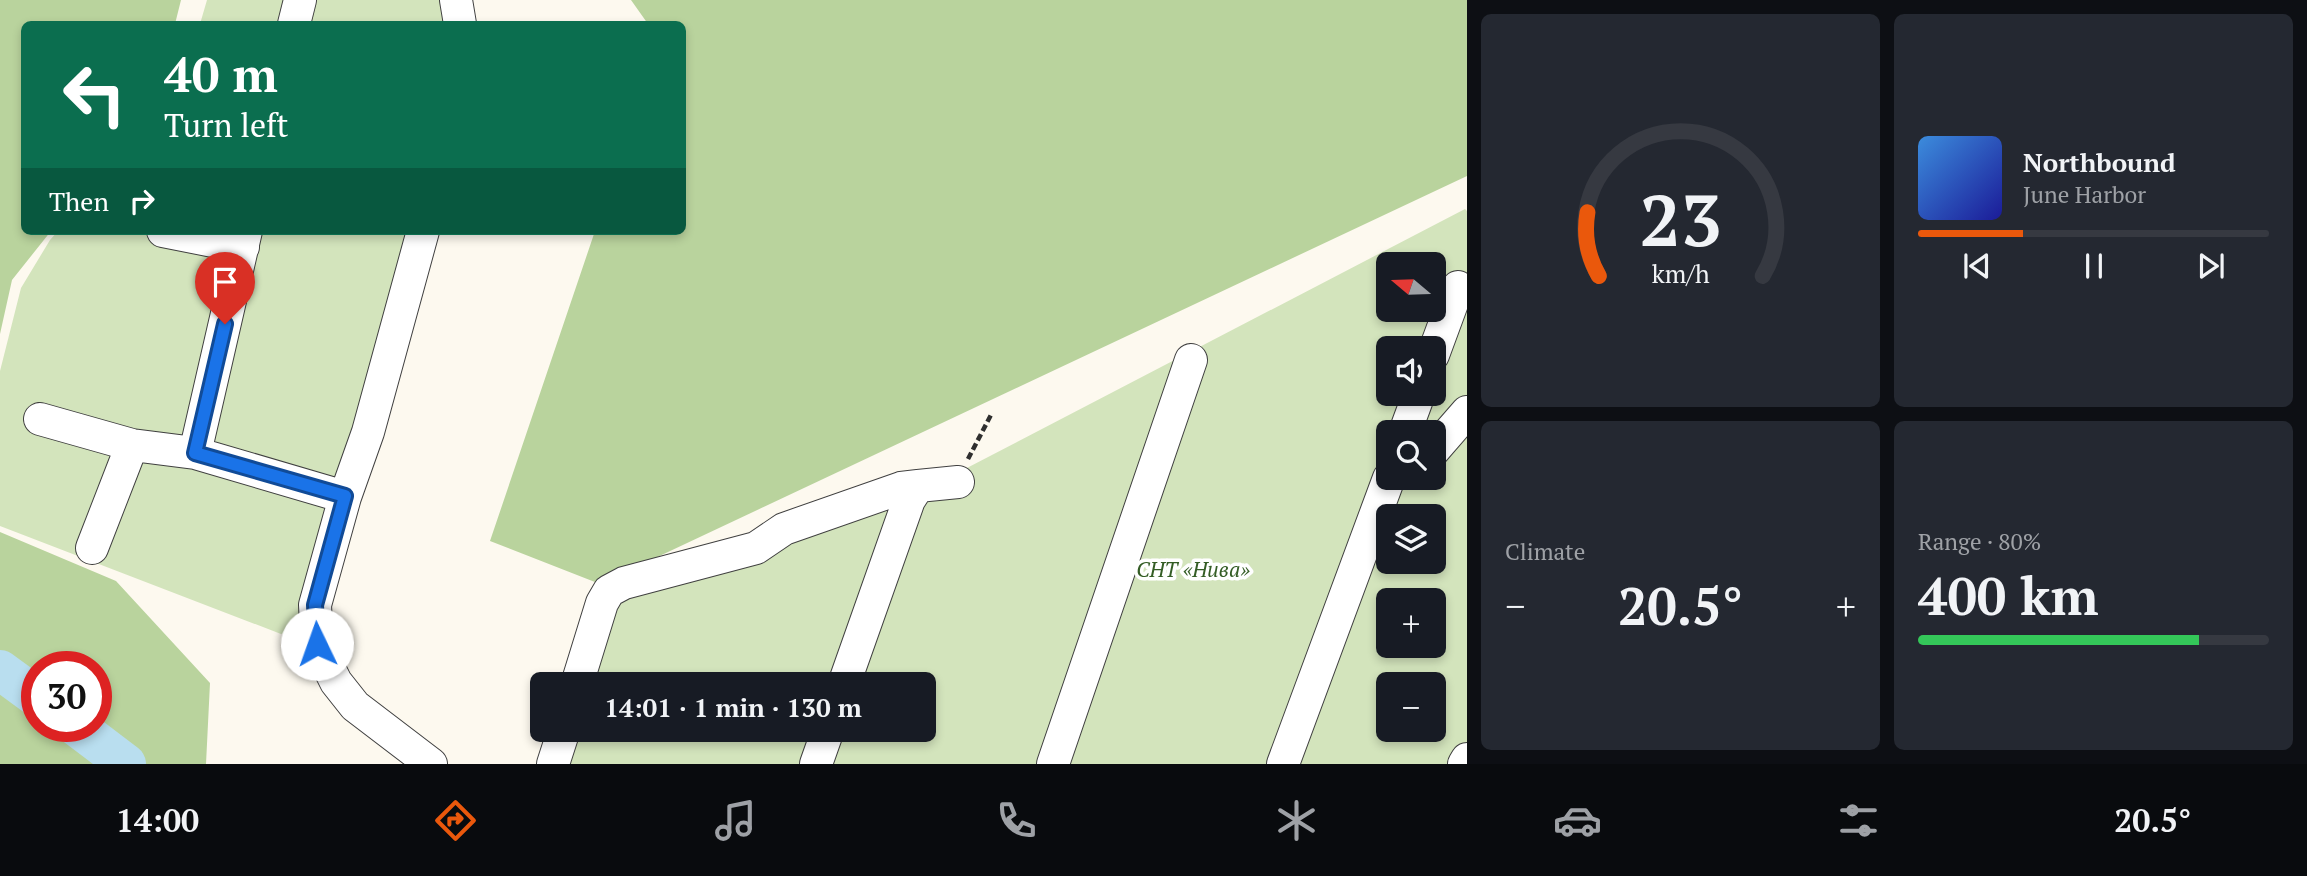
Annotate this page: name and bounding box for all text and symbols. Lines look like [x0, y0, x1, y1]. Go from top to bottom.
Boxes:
text: 40 m [164, 41, 278, 106]
icon: left [49, 49, 140, 140]
text: Turn left [164, 104, 288, 146]
text: Northbound [2023, 145, 2176, 179]
text: 23 [1639, 171, 1722, 268]
text: June Harbor [2023, 179, 2146, 210]
icon: right [123, 182, 161, 220]
text: Then [49, 184, 109, 218]
icon: previous [1958, 247, 1996, 285]
icon: pause [2075, 247, 2113, 285]
icon: next [2192, 247, 2230, 285]
pin [195, 252, 255, 324]
north arrow [1376, 252, 1446, 322]
map controls [1376, 252, 1446, 742]
text: km/h [1652, 257, 1710, 290]
icon: arrive [206, 263, 244, 301]
button: sound [1376, 336, 1446, 406]
button: search [1376, 420, 1446, 490]
button: layers [1376, 504, 1446, 574]
text: Range · 80% [1918, 526, 2041, 557]
text: Climate [1505, 536, 1585, 567]
park label: СНТ «Нива» [1136, 555, 1250, 583]
text: 400 km [1918, 561, 2099, 630]
text: 20.5° [1618, 571, 1743, 640]
text: − [1505, 581, 1525, 631]
text: + [1836, 581, 1856, 631]
button: + [1376, 588, 1446, 658]
position arrow [280, 607, 354, 681]
speed limit sign: 30 [21, 651, 112, 742]
button: − [1376, 672, 1446, 742]
text: 14:01 · 1 min · 130 m [604, 690, 862, 724]
icon: directions [431, 796, 480, 845]
icon: music [711, 796, 760, 845]
icon: phone [992, 796, 1041, 845]
icon: climate [1272, 796, 1321, 845]
icon: car [1553, 796, 1602, 845]
icon: filters [1834, 796, 1883, 845]
text: 14:00 [116, 799, 199, 841]
text: 20.5° [2114, 799, 2191, 841]

